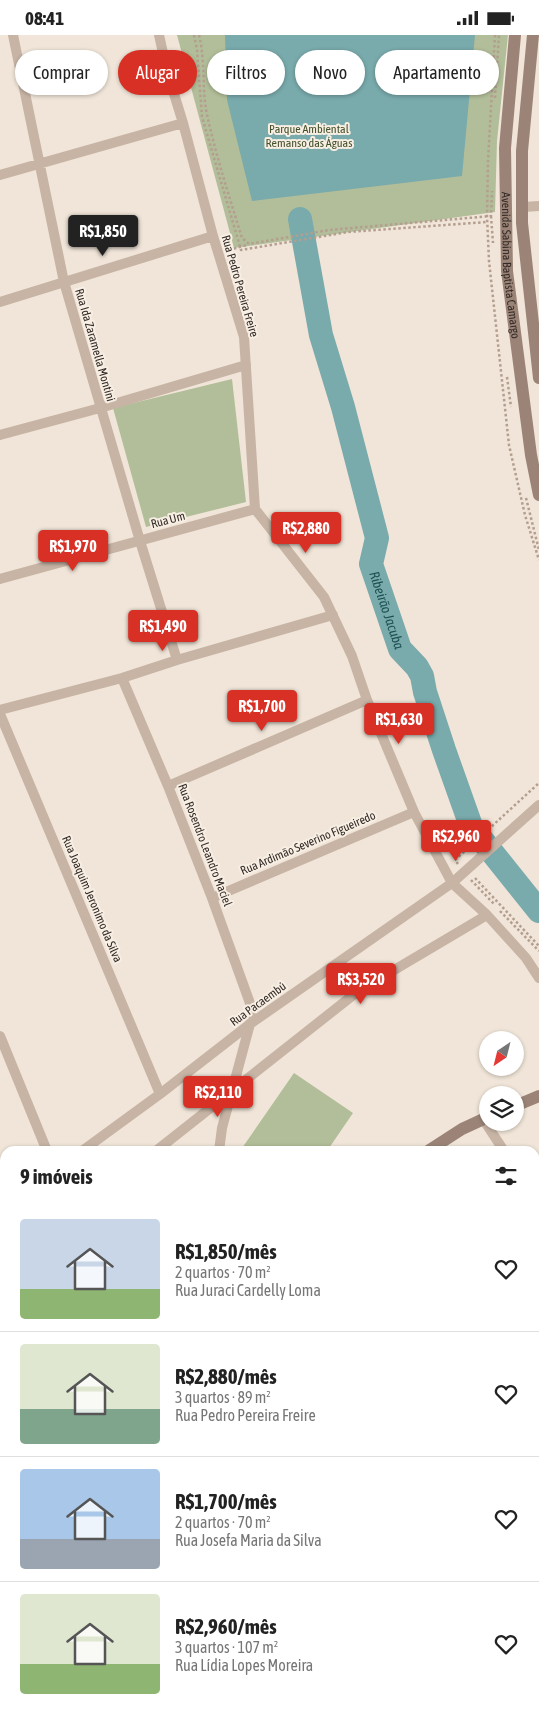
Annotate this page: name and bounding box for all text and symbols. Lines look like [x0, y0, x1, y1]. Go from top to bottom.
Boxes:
text: 08:41 [25, 7, 64, 29]
chip: Comprar [15, 50, 108, 95]
chip: Alugar [118, 50, 197, 95]
chip: Filtros [207, 50, 285, 95]
chip: Novo [295, 50, 365, 95]
chip: Apartamento [375, 50, 499, 95]
park label: Parque Ambiental Remanso das Águas [266, 122, 352, 150]
street label: Avenida Sabina Baptista Camargo [499, 192, 523, 340]
pin: R$1,850 [57, 215, 149, 257]
text: R$1,850 [79, 222, 127, 240]
street label: Rua Pedro Pereira Freire [219, 233, 261, 339]
street label: Rua Ida Zaramella Montini [72, 287, 118, 403]
street label: Rua Um [149, 509, 187, 531]
pin: R$2,880 [260, 511, 352, 554]
text: R$2,880 [282, 519, 330, 537]
pin: R$1,970 [27, 529, 119, 572]
text: R$1,970 [49, 537, 97, 555]
water label: Ribeirão Jacuba [366, 569, 408, 652]
pin: R$1,490 [117, 609, 209, 652]
text: R$1,490 [139, 617, 187, 635]
pin: R$1,700 [216, 689, 308, 732]
text: R$1,700 [238, 697, 286, 715]
pin: R$1,630 [353, 703, 445, 745]
text: R$1,630 [375, 710, 423, 728]
street label: Rua Rosendro Leandro Maciel [175, 782, 235, 909]
street label: Rua Ardimão Severino Figueiredo [238, 808, 378, 878]
pin: R$2,960 [410, 819, 502, 862]
text: R$2,960 [432, 827, 480, 845]
street label: Rua Joaquim Jeronimo da Silva [59, 834, 125, 964]
pin: R$3,520 [315, 963, 407, 1005]
text: R$3,520 [337, 970, 385, 988]
street label: Rua Pacaembú [227, 979, 289, 1029]
north arrow [479, 1031, 524, 1076]
map controls [479, 1031, 524, 1131]
pin: R$2,110 [172, 1075, 264, 1118]
text: R$2,110 [194, 1083, 242, 1101]
button: layers [479, 1086, 524, 1131]
icon: filters [492, 1162, 520, 1190]
text: 9 imóveis [20, 1164, 93, 1188]
icon: home [60, 1239, 120, 1299]
text: R$1,850/mês [175, 1239, 277, 1263]
icon: heart [492, 1255, 520, 1283]
text: 2 quartos · 70 m² [175, 1263, 271, 1281]
text: Rua Juraci Cardelly Loma [175, 1281, 321, 1299]
icon: home [60, 1364, 120, 1424]
text: R$2,880/mês [175, 1364, 277, 1388]
icon: heart [492, 1380, 520, 1408]
text: 3 quartos · 89 m² [175, 1388, 271, 1406]
text: Rua Pedro Pereira Freire [175, 1406, 316, 1424]
icon: home [60, 1489, 120, 1549]
text: R$1,700/mês [175, 1489, 277, 1513]
icon: heart [492, 1505, 520, 1533]
text: 2 quartos · 70 m² [175, 1513, 271, 1531]
text: Rua Josefa Maria da Silva [175, 1531, 322, 1549]
icon: home [60, 1614, 120, 1674]
text: R$2,960/mês [175, 1614, 277, 1638]
icon: heart [492, 1630, 520, 1658]
text: 3 quartos · 107 m² [175, 1638, 278, 1656]
text: Rua Lídia Lopes Moreira [175, 1656, 313, 1674]

